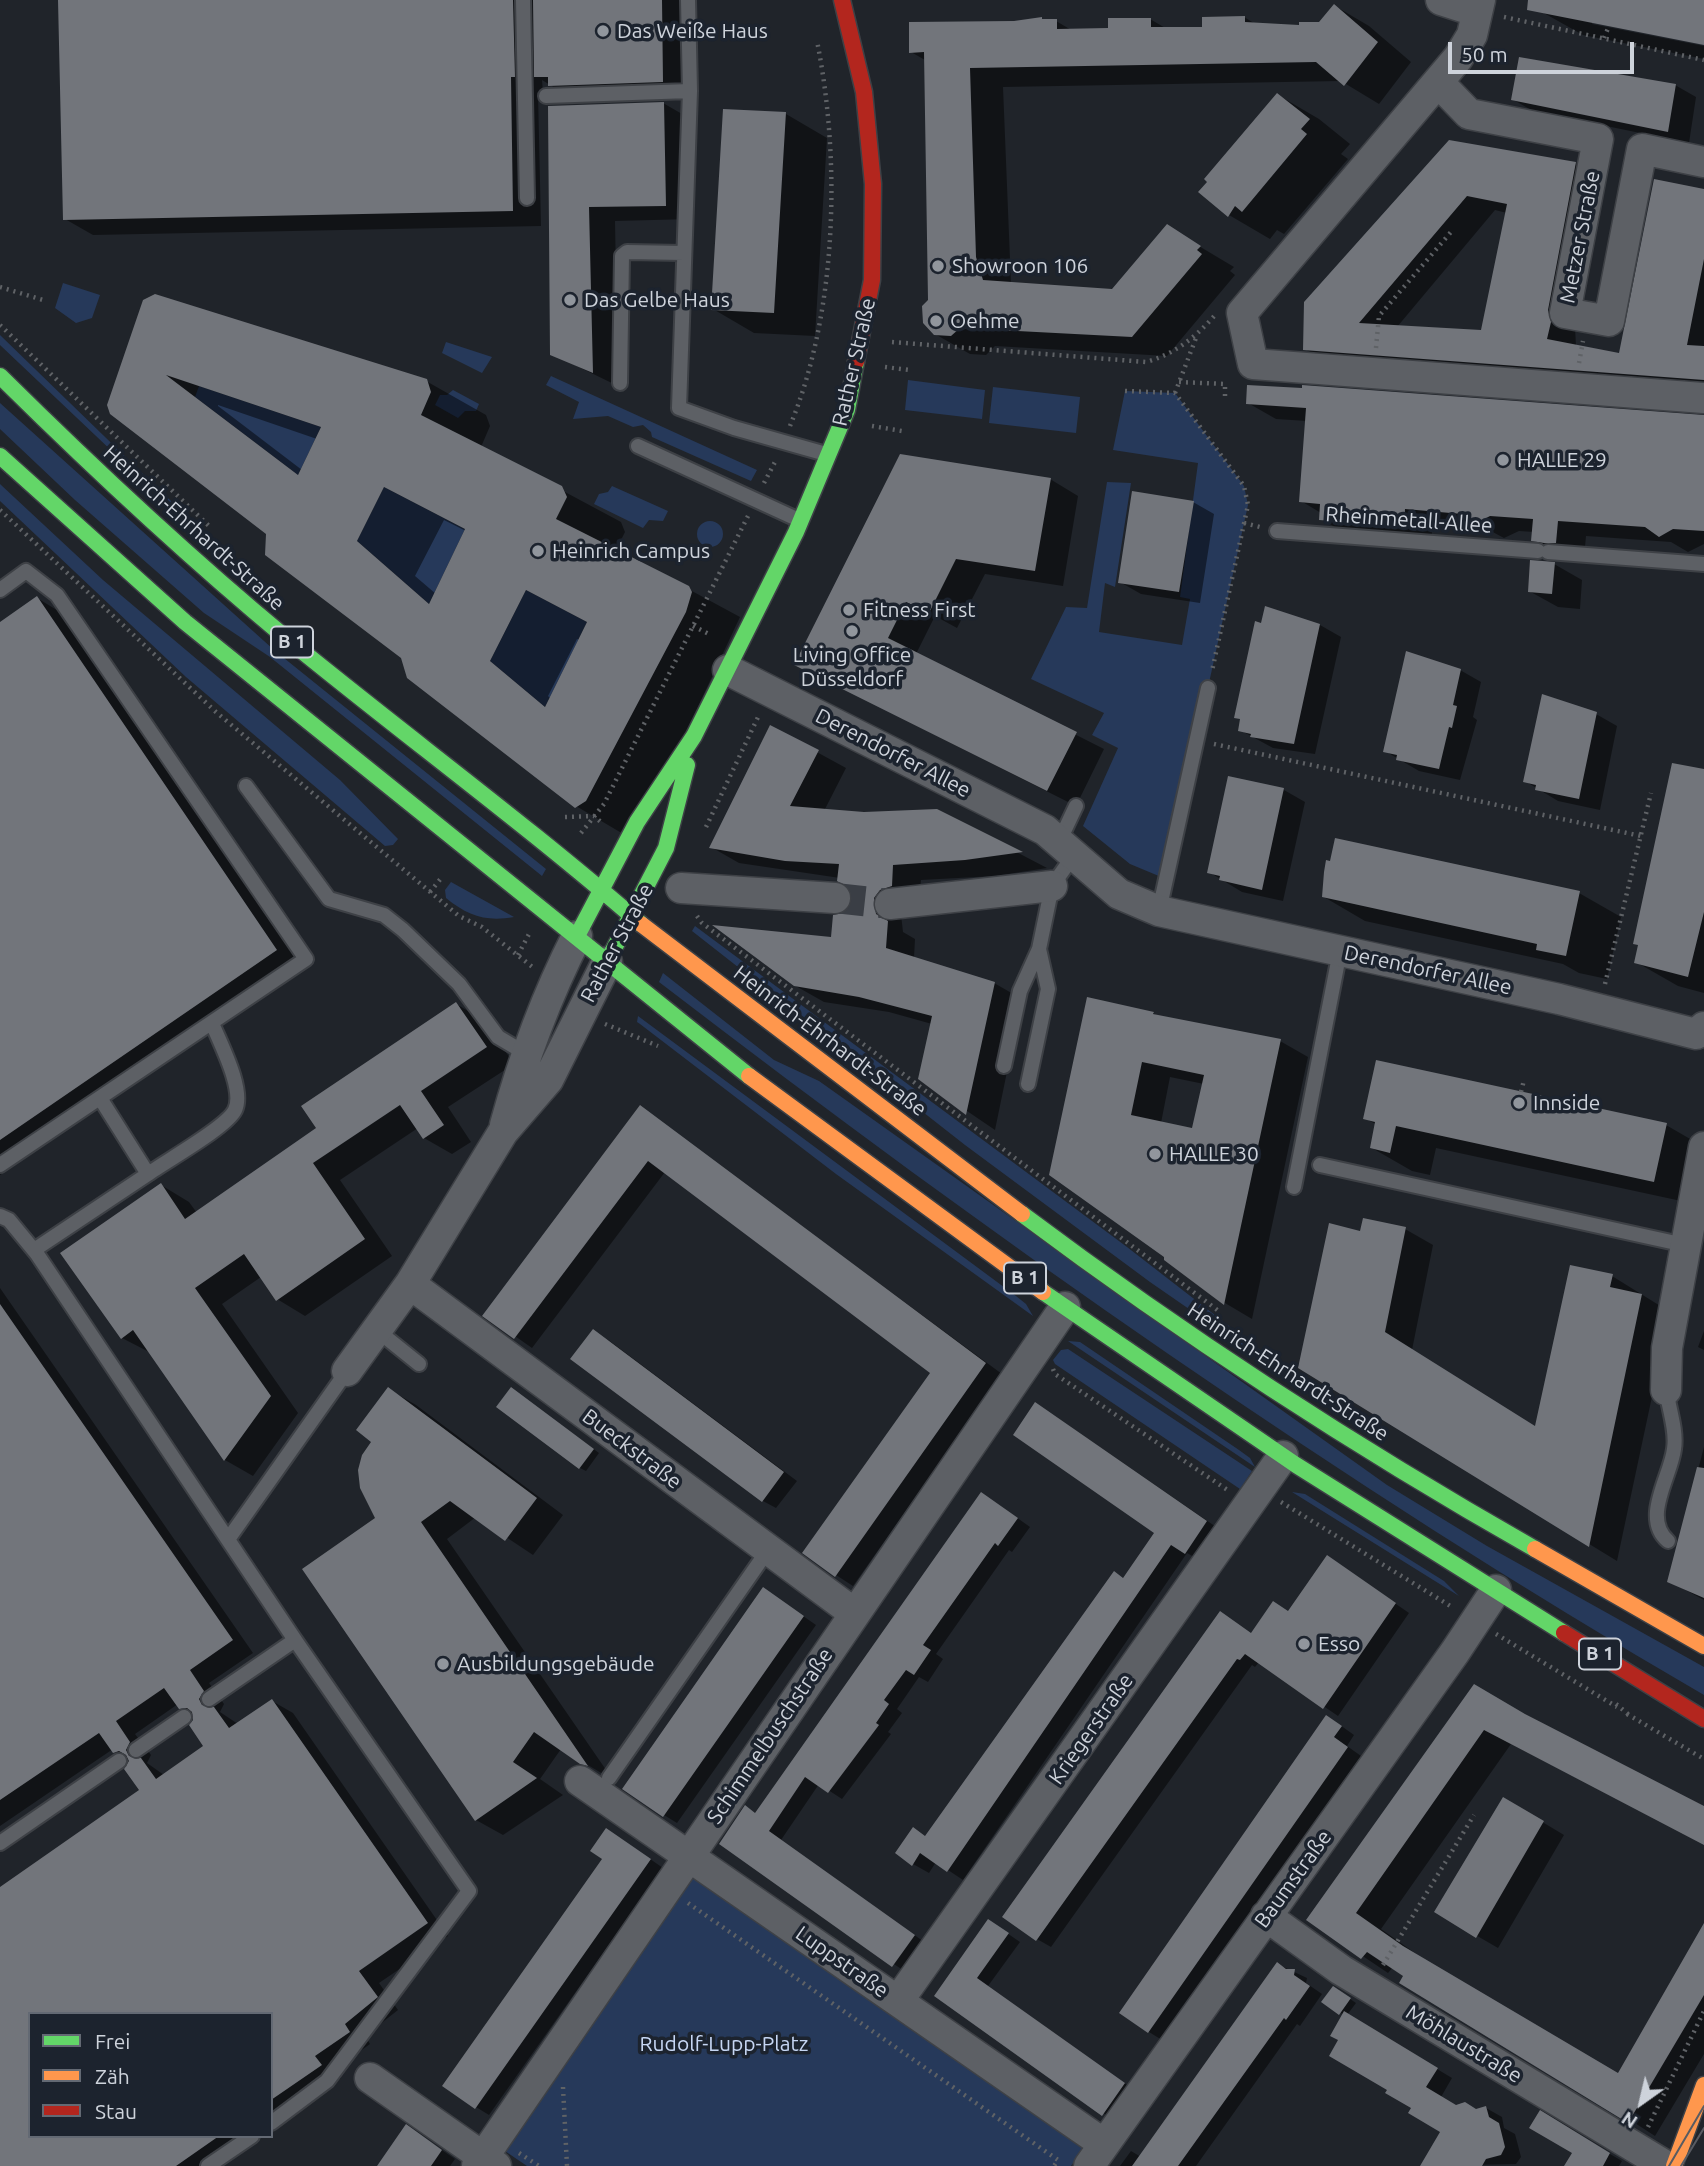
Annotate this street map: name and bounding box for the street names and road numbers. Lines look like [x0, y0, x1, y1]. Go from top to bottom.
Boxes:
street label: Metzer Straße [1555, 169, 1605, 305]
street label: Rather Straße [827, 295, 881, 429]
street label: Heinrich-Ehrhardt-Straße [98, 440, 290, 616]
street label: Rheinmetall-Allee [1325, 502, 1493, 538]
road number: B 1 [271, 626, 313, 657]
street label: Derendorfer Allee [811, 703, 975, 803]
street label: Rather Straße [575, 879, 659, 1007]
street label: Derendorfer Allee [1342, 940, 1514, 1000]
street label: Heinrich-Ehrhardt-Straße [729, 960, 931, 1122]
road number: B 1 [1004, 1262, 1046, 1294]
street label: Heinrich-Ehrhardt-Straße [1183, 1297, 1393, 1447]
street label: Bueckstraße [577, 1404, 687, 1494]
road number: B 1 [1579, 1638, 1621, 1670]
street label: Schimmelbuschstraße [702, 1643, 838, 1829]
street label: Kriegerstraße [1044, 1669, 1138, 1789]
street label: Baumstraße [1249, 1825, 1337, 1933]
street label: Luppstraße [791, 1921, 893, 2003]
street label: Möhlaustraße [1401, 1999, 1527, 2089]

